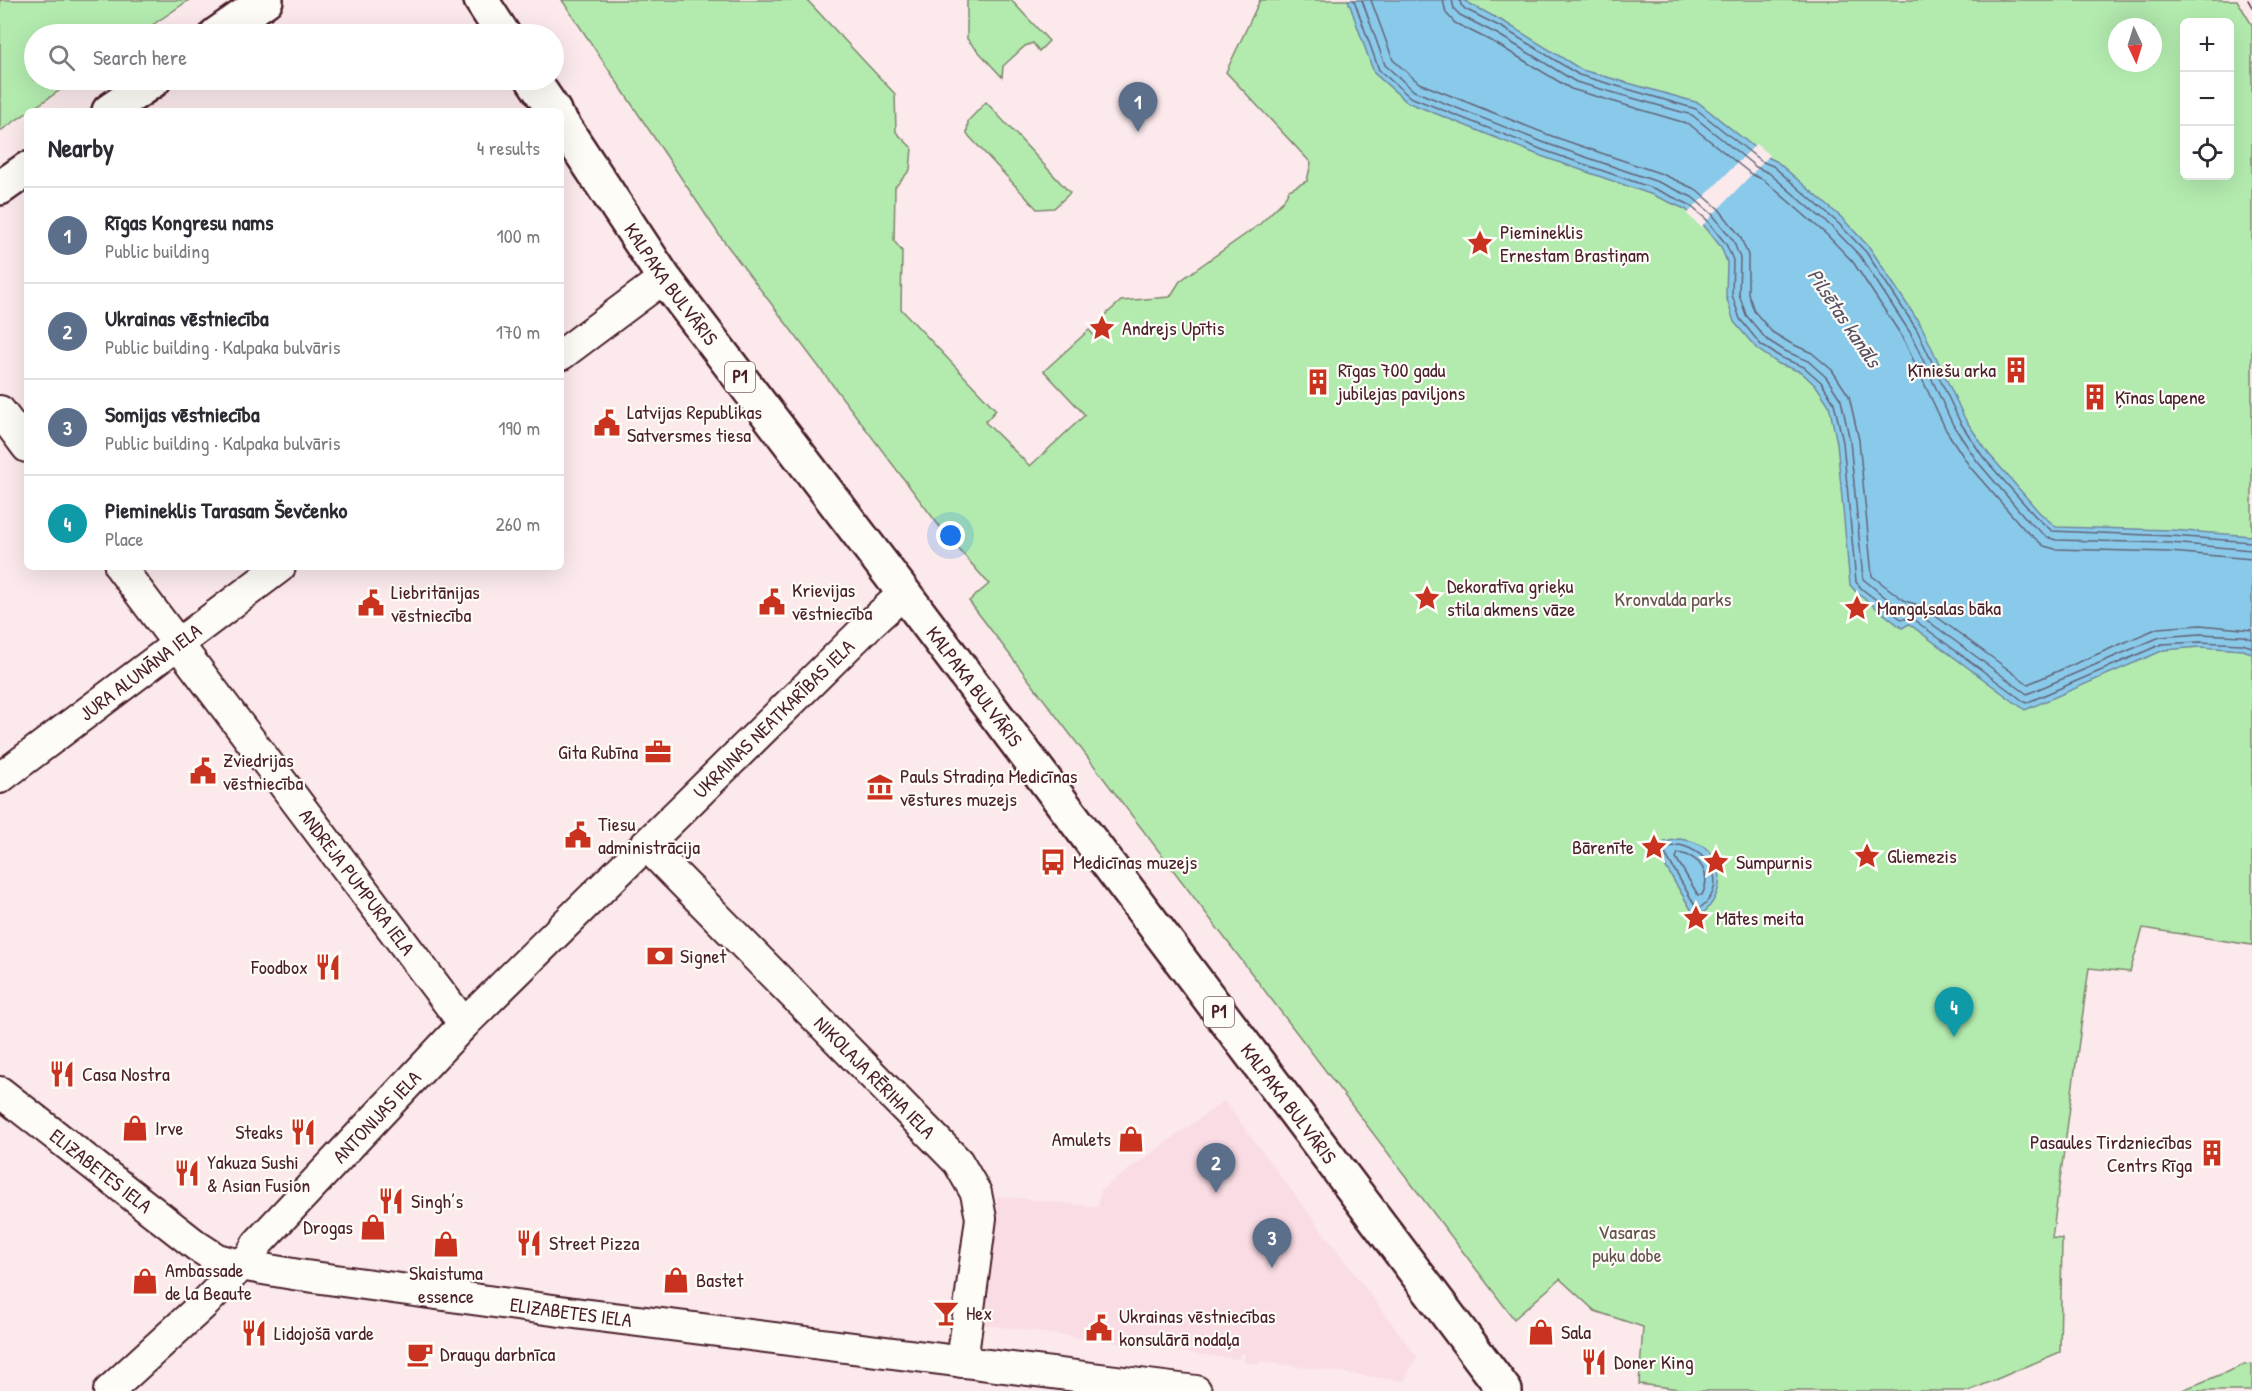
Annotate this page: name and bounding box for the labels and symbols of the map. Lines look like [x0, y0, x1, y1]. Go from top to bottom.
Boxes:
north arrow [2108, 18, 2162, 72]
pin: 1 [1118, 82, 1158, 132]
street label: KALPAKA BULVĀRIS [618, 218, 724, 351]
place label: Piemineklis Ernestam Brastiņam [1500, 218, 1649, 268]
place icon: Piemineklis Ernestam Brastiņam [1465, 228, 1495, 258]
water label: Pilsētas kanāls [1801, 263, 1889, 374]
place icon: Andrejs Upītis [1087, 313, 1117, 343]
place label: Andrejs Upītis [1122, 314, 1225, 341]
building icon: Ķīniešu arka [2001, 355, 2031, 385]
place label: Rīgas 700 gadu jubilejas paviljons [1335, 356, 1466, 406]
place label: Ķīniešu arka [1908, 356, 1996, 383]
road number: P1 [725, 362, 755, 392]
building icon: Rīgas 700 gadu jubilejas paviljons [1303, 367, 1333, 397]
building icon: Ķīnas lapene [2080, 382, 2110, 412]
place label: Ķīnas lapene [2115, 383, 2206, 410]
place label: Latvijas Republikas Satversmes tiesa [627, 398, 762, 448]
public building icon: Latvijas Republikas Satversmes tiesa [592, 408, 622, 438]
your location [936, 521, 965, 550]
place label: Dekoratīva grieķu stila akmens vāze [1447, 572, 1575, 622]
place label: Krievijas vēstniecība [792, 576, 872, 626]
place label: Liebritānijas vēstniecība [391, 578, 480, 628]
place icon: Dekoratīva grieķu stila akmens vāze [1412, 583, 1442, 613]
park label: Kronvalda parks [1615, 585, 1732, 612]
public building icon: Krievijas vēstniecība [757, 587, 787, 617]
public building icon: Liebritānijas vēstniecība [356, 588, 386, 618]
place icon: Mangaļsalas bāka [1842, 593, 1872, 623]
place label: Mangaļsalas bāka [1877, 594, 2001, 621]
street label: JURA ALUNĀNA IELA [74, 617, 207, 726]
street label: KALPAKA BULVĀRIS [921, 620, 1029, 752]
street label: UKRAINAS NEATKARĪBAS IELA [687, 633, 860, 804]
office icon: Gita Rubīna [643, 737, 673, 767]
place label: Gita Rubīna [558, 738, 638, 765]
place label: Zviedrijas vēstniecība [223, 746, 303, 796]
public building icon: Zviedrijas vēstniecība [188, 756, 218, 786]
place label: Pauls Stradiņa Medicīnas vēstures muzejs [900, 762, 1078, 812]
museum icon: Pauls Stradiņa Medicīnas vēstures muzejs [865, 772, 895, 802]
street label: ANDREJA PUMPURA IELA [293, 803, 422, 961]
place label: Tiesu administrācija [598, 810, 700, 860]
public building icon: Tiesu administrācija [563, 820, 593, 850]
place icon: Bārenīte [1639, 832, 1669, 862]
place label: Bārenīte [1572, 833, 1634, 860]
place icon: Gliemezis [1852, 841, 1882, 871]
place label: Gliemezis [1887, 842, 1957, 869]
bus stop icon: Medicīnas muzejs [1038, 847, 1068, 877]
place icon: Sumpurnis [1701, 847, 1731, 877]
place label: Medicīnas muzejs [1073, 848, 1197, 875]
place label: Sumpurnis [1736, 848, 1813, 875]
place icon: Mātes meita [1681, 903, 1711, 933]
place label: Mātes meita [1716, 904, 1804, 931]
bank icon: Signet [645, 941, 675, 971]
place label: Signet [680, 942, 728, 969]
restaurant icon: Foodbox [313, 952, 343, 982]
place label: Foodbox [250, 953, 308, 980]
pin: 4 [1934, 988, 1974, 1037]
road number: P1 [1204, 997, 1234, 1027]
street label: NIKOLAJA RĒRIHA IELA [809, 1010, 942, 1144]
street label: KALPAKA BULVĀRIS [1235, 1037, 1343, 1169]
restaurant icon: Casa Nostra [47, 1059, 77, 1089]
place label: Casa Nostra [82, 1060, 170, 1087]
street label: ANTONIJAS IELA [326, 1064, 427, 1169]
shop icon: Irve [120, 1113, 150, 1143]
place label: Irve [155, 1114, 183, 1141]
restaurant icon: Steaks [288, 1117, 318, 1147]
place label: Steaks [235, 1118, 283, 1145]
street label: ELIZABETES IELA [45, 1122, 158, 1219]
shop icon: Amulets [1116, 1124, 1146, 1154]
place label: Amulets [1052, 1125, 1111, 1152]
place label: Pasaules Tirdzniecības Centrs Rīga [2030, 1128, 2192, 1178]
building icon: Pasaules Tirdzniecības Centrs Rīga [2197, 1138, 2227, 1168]
pin: 2 [1196, 1144, 1236, 1193]
place label: Yakuza Sushi & Asian Fusion [207, 1148, 310, 1198]
restaurant icon: Yakuza Sushi & Asian Fusion [172, 1158, 202, 1188]
restaurant icon: Singh’s [376, 1186, 406, 1216]
place label: Singh’s [411, 1187, 463, 1214]
shop icon: Drogas [358, 1212, 388, 1242]
place label: Drogas [303, 1213, 353, 1240]
pin: 3 [1252, 1218, 1292, 1268]
park label: Vasaras puķu dobe [1592, 1218, 1662, 1268]
restaurant icon: Street Pizza [514, 1228, 544, 1258]
shop icon: Skaistuma essence [431, 1229, 461, 1259]
place label: Street Pizza [549, 1229, 639, 1256]
place label: Ambassade de la Beaute [165, 1256, 252, 1306]
place label: Skaistuma essence [409, 1259, 483, 1309]
shop icon: Bastet [661, 1265, 691, 1295]
shop icon: Ambassade de la Beaute [130, 1266, 160, 1296]
place label: Bastet [696, 1266, 745, 1293]
street label: ELIZABETES IELA [508, 1290, 634, 1333]
bar icon: Hex [931, 1298, 961, 1328]
place label: Hex [966, 1299, 992, 1326]
place label: Ukrainas vēstniecības konsulārā nodaļa [1119, 1302, 1276, 1352]
public building icon: Ukrainas vēstniecības konsulārā nodaļa [1084, 1313, 1114, 1343]
shop icon: Sala [1526, 1317, 1556, 1347]
restaurant icon: Lidojošā varde [239, 1318, 269, 1348]
place label: Sala [1561, 1318, 1591, 1345]
place label: Lidojošā varde [274, 1319, 374, 1346]
cafe icon: Draugu darbnīca [405, 1339, 435, 1369]
place label: Draugu darbnīca [440, 1340, 555, 1367]
restaurant icon: Doner King [1579, 1347, 1609, 1377]
place label: Doner King [1614, 1348, 1694, 1375]

